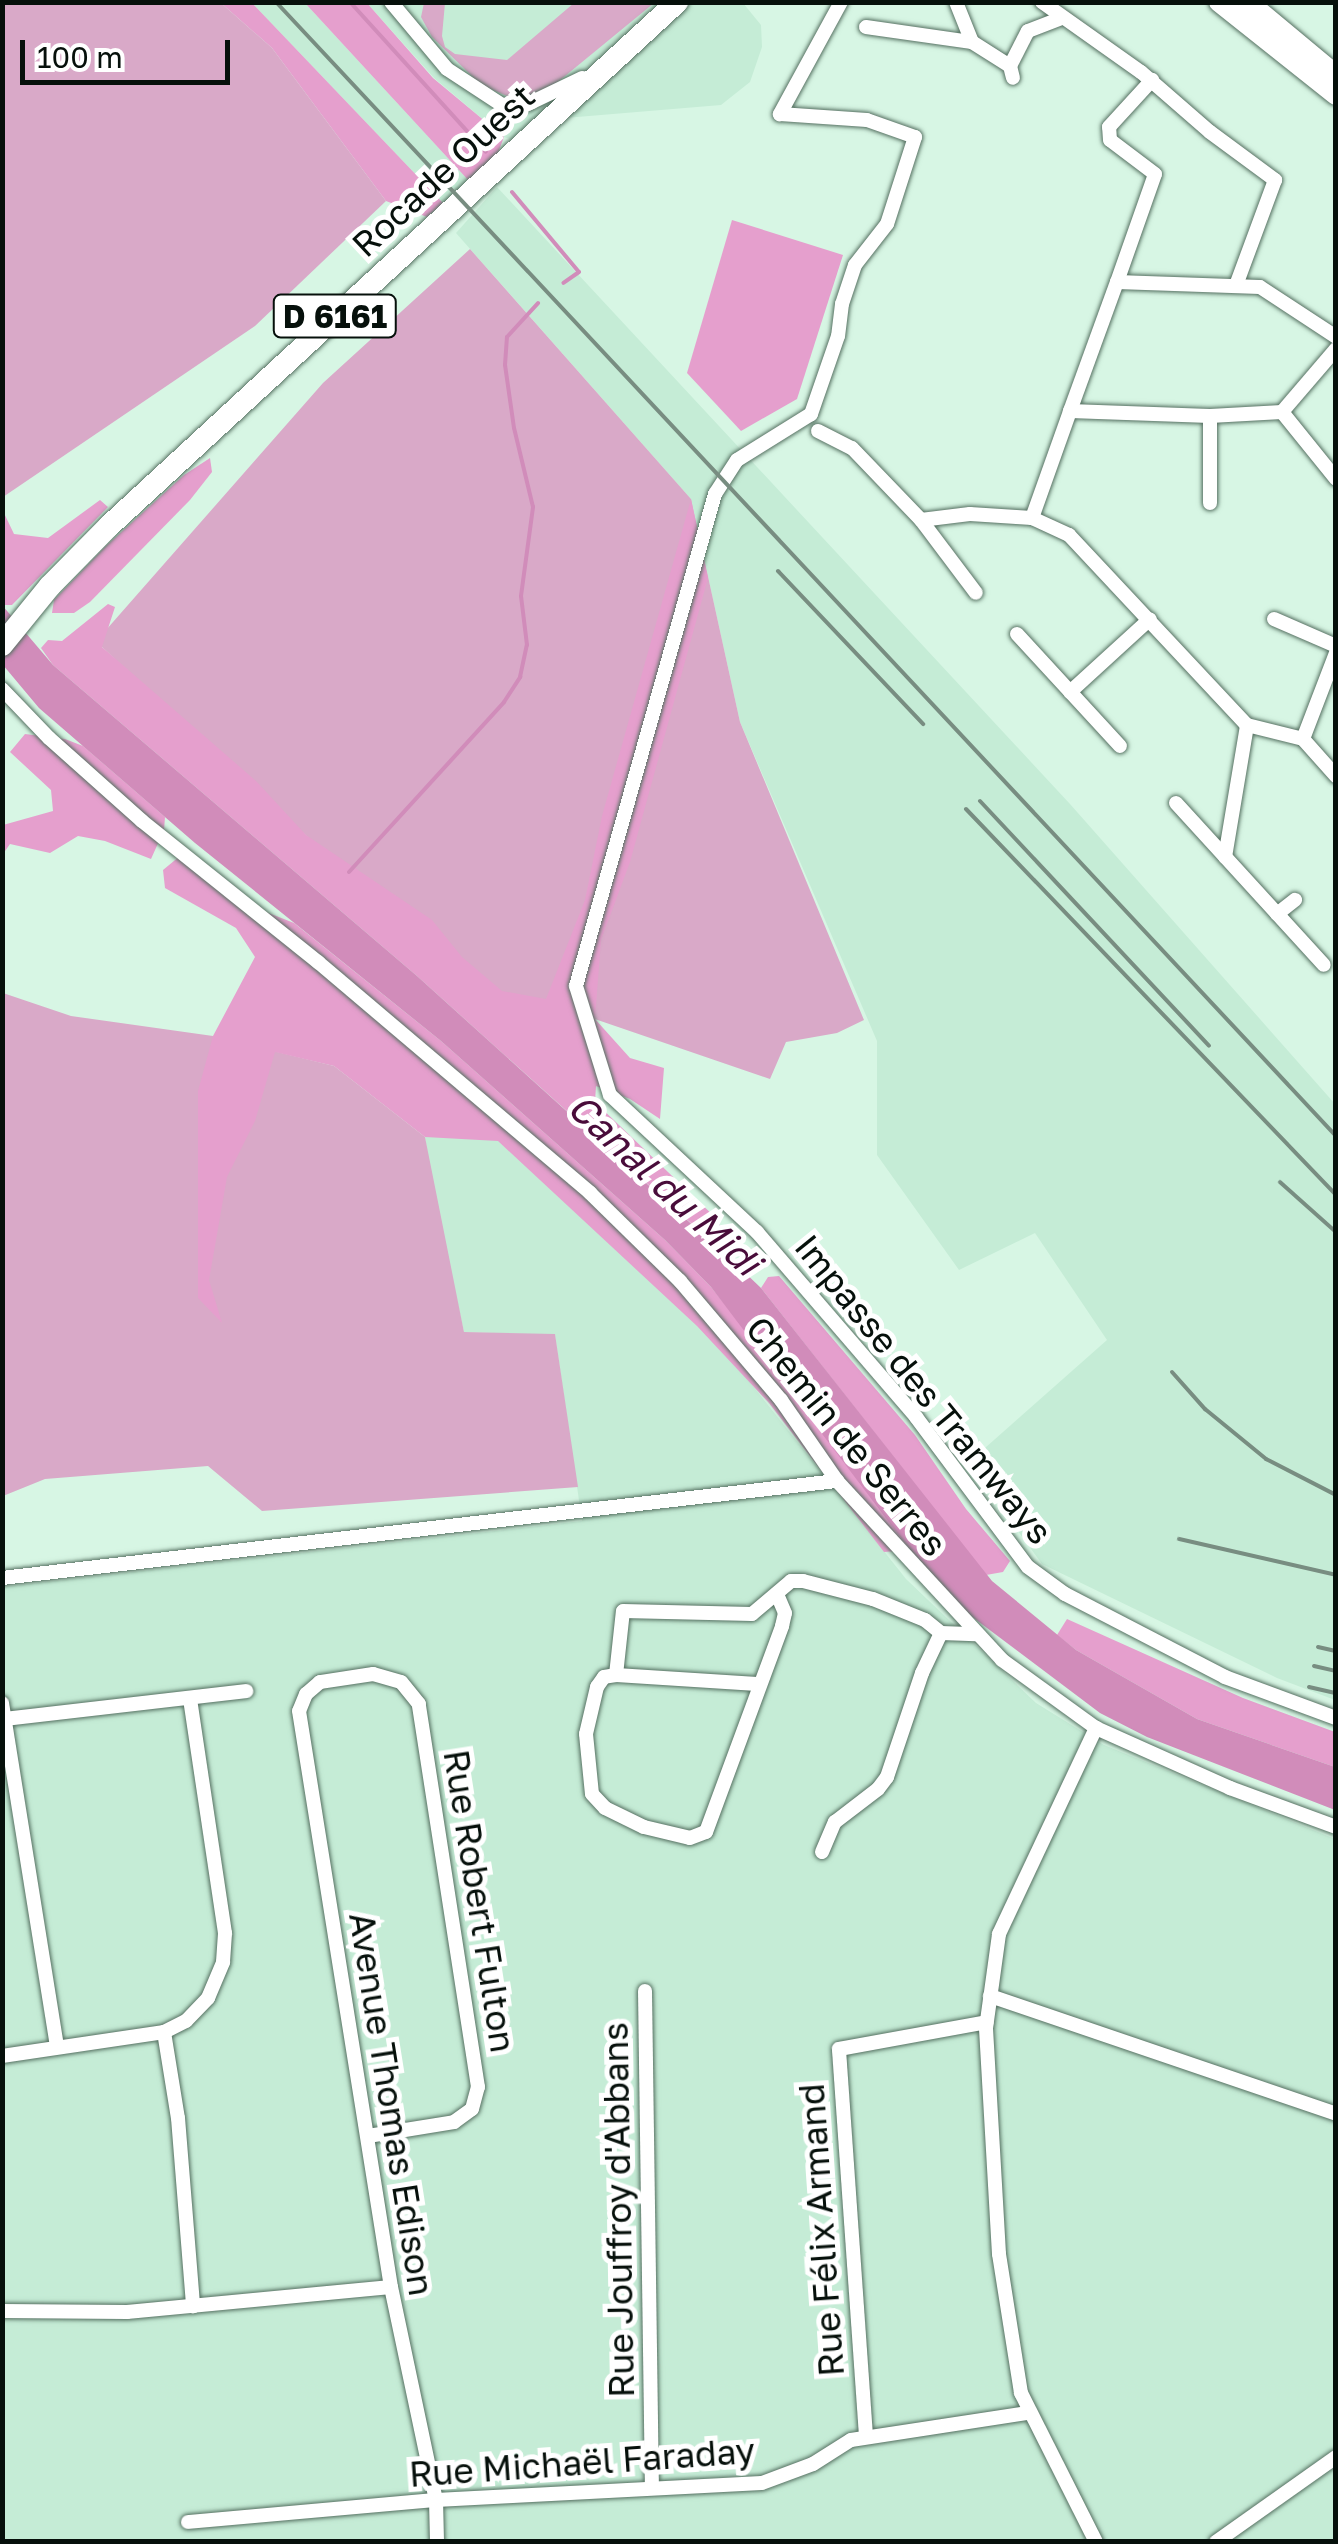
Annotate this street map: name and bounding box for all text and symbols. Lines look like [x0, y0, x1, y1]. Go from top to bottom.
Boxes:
scale bar [25, 20, 235, 82]
text: 100 m [37, 39, 123, 75]
street label: Rocade Ouest [343, 75, 543, 265]
road number: D 6161 [272, 289, 398, 343]
water label: Canal du Midi [559, 1083, 771, 1285]
street label: Impasse des Tramways [786, 1226, 1062, 1552]
street label: Chemin de Serres [738, 1308, 956, 1564]
street label: Rue Robert Fulton [435, 1747, 525, 2055]
street label: Avenue Thomas Edison [341, 1909, 443, 2299]
street label: Rue Jouffroy d'Abbans [594, 2022, 642, 2398]
street label: Rue Félix Armand [790, 2082, 852, 2378]
street label: Rue Michaël Faraday [408, 2429, 756, 2495]

